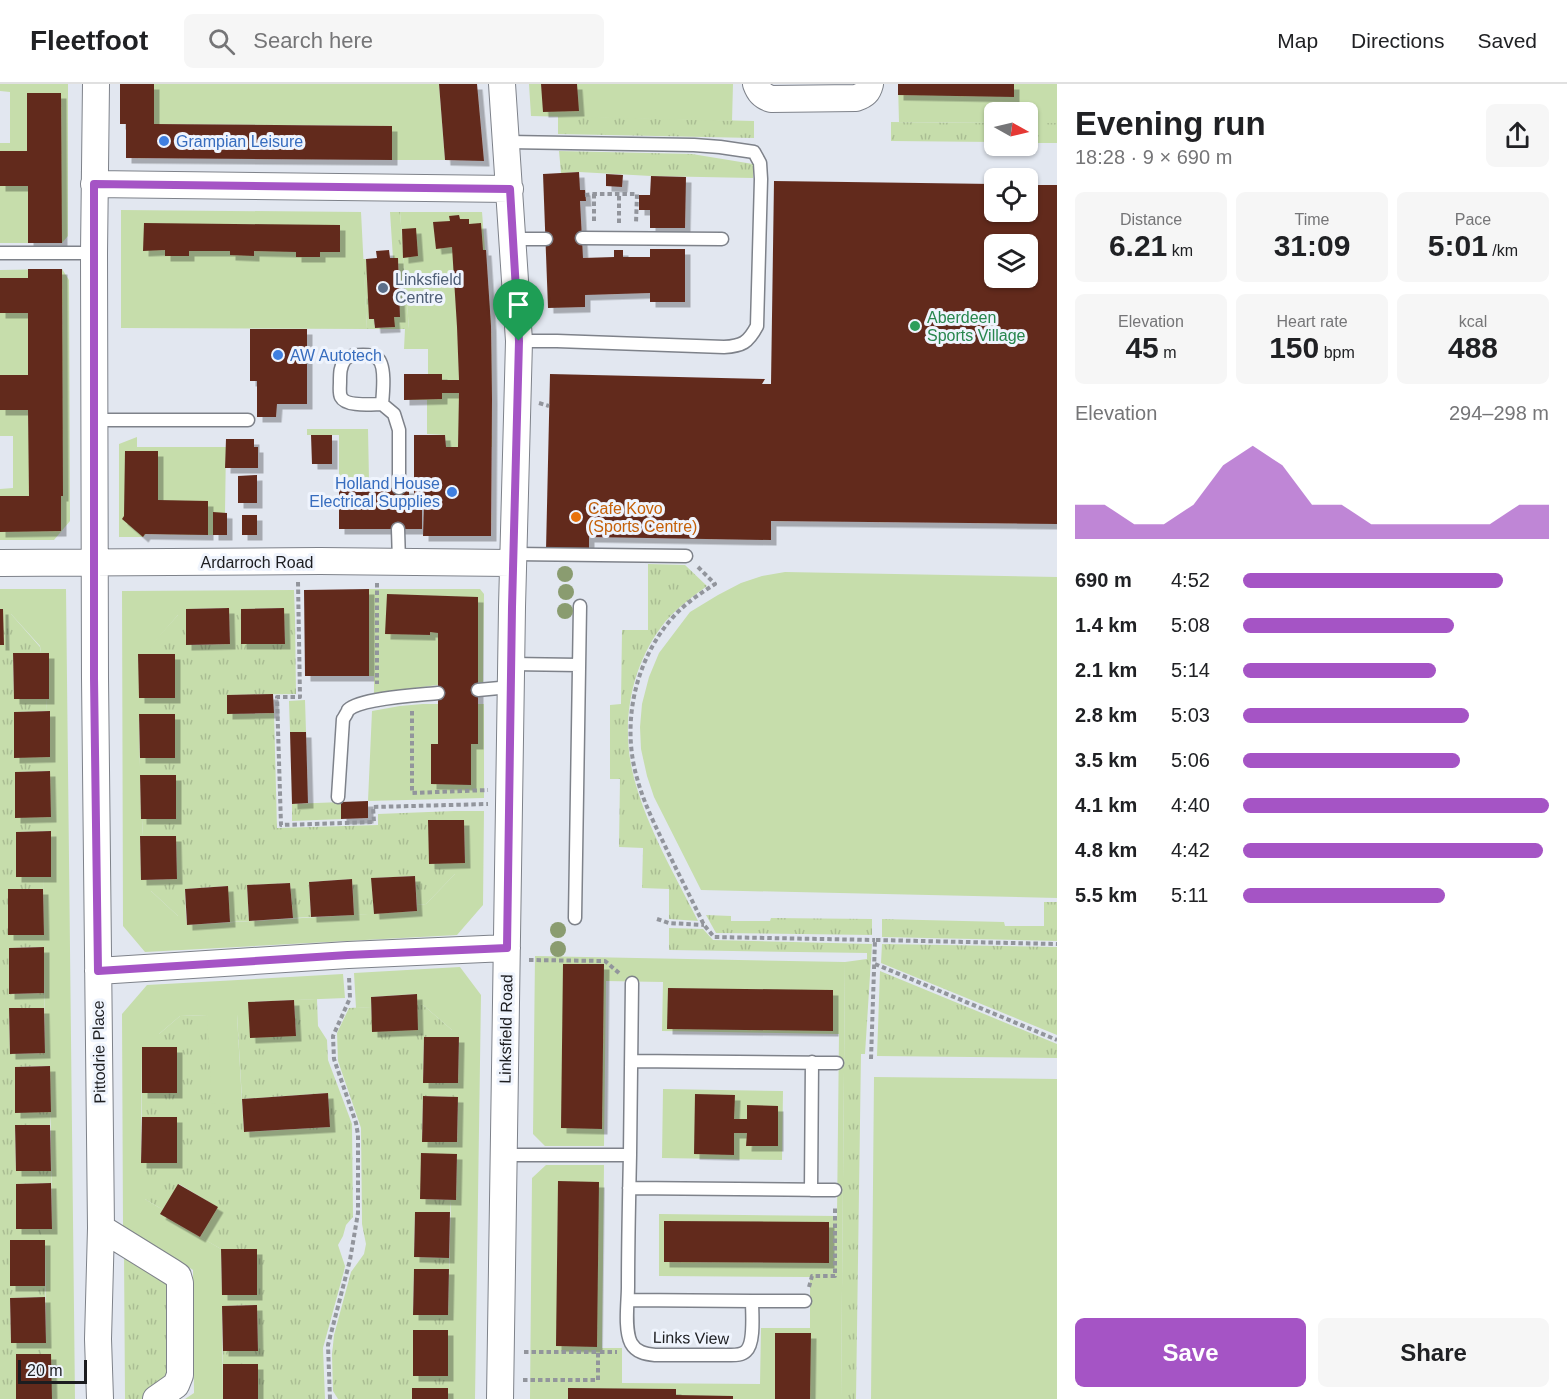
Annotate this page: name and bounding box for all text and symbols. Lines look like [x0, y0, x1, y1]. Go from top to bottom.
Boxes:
search box [184, 14, 604, 68]
text: Fleetfoot [30, 25, 148, 56]
icon: search [205, 25, 238, 58]
text: Search here [253, 28, 373, 53]
text: Map [1277, 29, 1318, 52]
text: Directions [1351, 29, 1444, 52]
text: Saved [1477, 29, 1537, 52]
north arrow [984, 102, 1038, 156]
map controls [984, 102, 1038, 288]
button: share [1486, 104, 1549, 167]
text: Evening run [1075, 105, 1266, 142]
place label: Grampian Leisure [176, 133, 303, 150]
marker: Grampian Leisure [157, 134, 171, 148]
text: 18:28 · 9 × 690 m [1075, 146, 1232, 168]
button: locate [984, 168, 1038, 222]
text: Distance [1120, 211, 1182, 228]
text: Time [1295, 211, 1329, 228]
text: Pace [1455, 211, 1491, 228]
text: 6.21 [1109, 229, 1167, 262]
text: 31:09 [1274, 229, 1350, 262]
text: 5:01 [1428, 229, 1488, 262]
button: layers [984, 234, 1038, 288]
text: km [1167, 242, 1193, 259]
text: /km [1488, 242, 1518, 259]
place label: Linksfield Centre [395, 271, 462, 306]
pin [493, 279, 544, 341]
marker: Linksfield Centre [376, 281, 390, 295]
icon: arrive [502, 288, 535, 321]
place label: Aberdeen Sports Village [927, 309, 1026, 344]
text: Elevation [1118, 313, 1184, 330]
text: Heart rate [1276, 313, 1348, 330]
text: kcal [1459, 313, 1487, 330]
marker: Aberdeen Sports Village [908, 319, 922, 333]
text: 45 [1125, 331, 1159, 364]
text: 150 [1269, 331, 1319, 364]
text: 488 [1448, 331, 1498, 364]
text: m [1159, 344, 1177, 361]
text: bpm [1319, 344, 1355, 361]
place label: AW Autotech [290, 347, 382, 364]
marker: AW Autotech [271, 348, 285, 362]
text: Elevation [1075, 402, 1157, 424]
text: 294–298 m [1449, 402, 1549, 424]
place label: Holland House Electrical Supplies [309, 475, 440, 510]
marker: Holland House Electrical Supplies [445, 485, 459, 499]
place label: Cafe Kovo (Sports Centre) [588, 500, 697, 535]
marker: Cafe Kovo (Sports Centre) [569, 510, 583, 524]
street label: Ardarroch Road [201, 554, 313, 571]
text: 690 m [1075, 569, 1132, 591]
text: 4:52 [1171, 569, 1210, 591]
text: 1.4 km [1075, 614, 1137, 636]
text: 5:08 [1171, 614, 1210, 636]
text: 2.1 km [1075, 659, 1137, 681]
text: 5:14 [1171, 659, 1210, 681]
text: 2.8 km [1075, 704, 1137, 726]
text: 5:03 [1171, 704, 1210, 726]
text: 3.5 km [1075, 749, 1137, 771]
text: 5:06 [1171, 749, 1210, 771]
text: 4.1 km [1075, 794, 1137, 816]
text: 4:40 [1171, 794, 1210, 816]
text: 4.8 km [1075, 839, 1137, 861]
text: 4:42 [1171, 839, 1210, 861]
text: 5.5 km [1075, 884, 1137, 906]
text: 5:11 [1171, 884, 1208, 906]
street label: Linksfield Road [497, 974, 515, 1084]
street label: Pittodrie Place [90, 1000, 108, 1104]
button: Save [1075, 1318, 1306, 1387]
button: Share [1318, 1318, 1549, 1387]
street label: Links View [653, 1329, 730, 1347]
scale bar [18, 1357, 87, 1384]
text: 20 m [27, 1362, 63, 1379]

